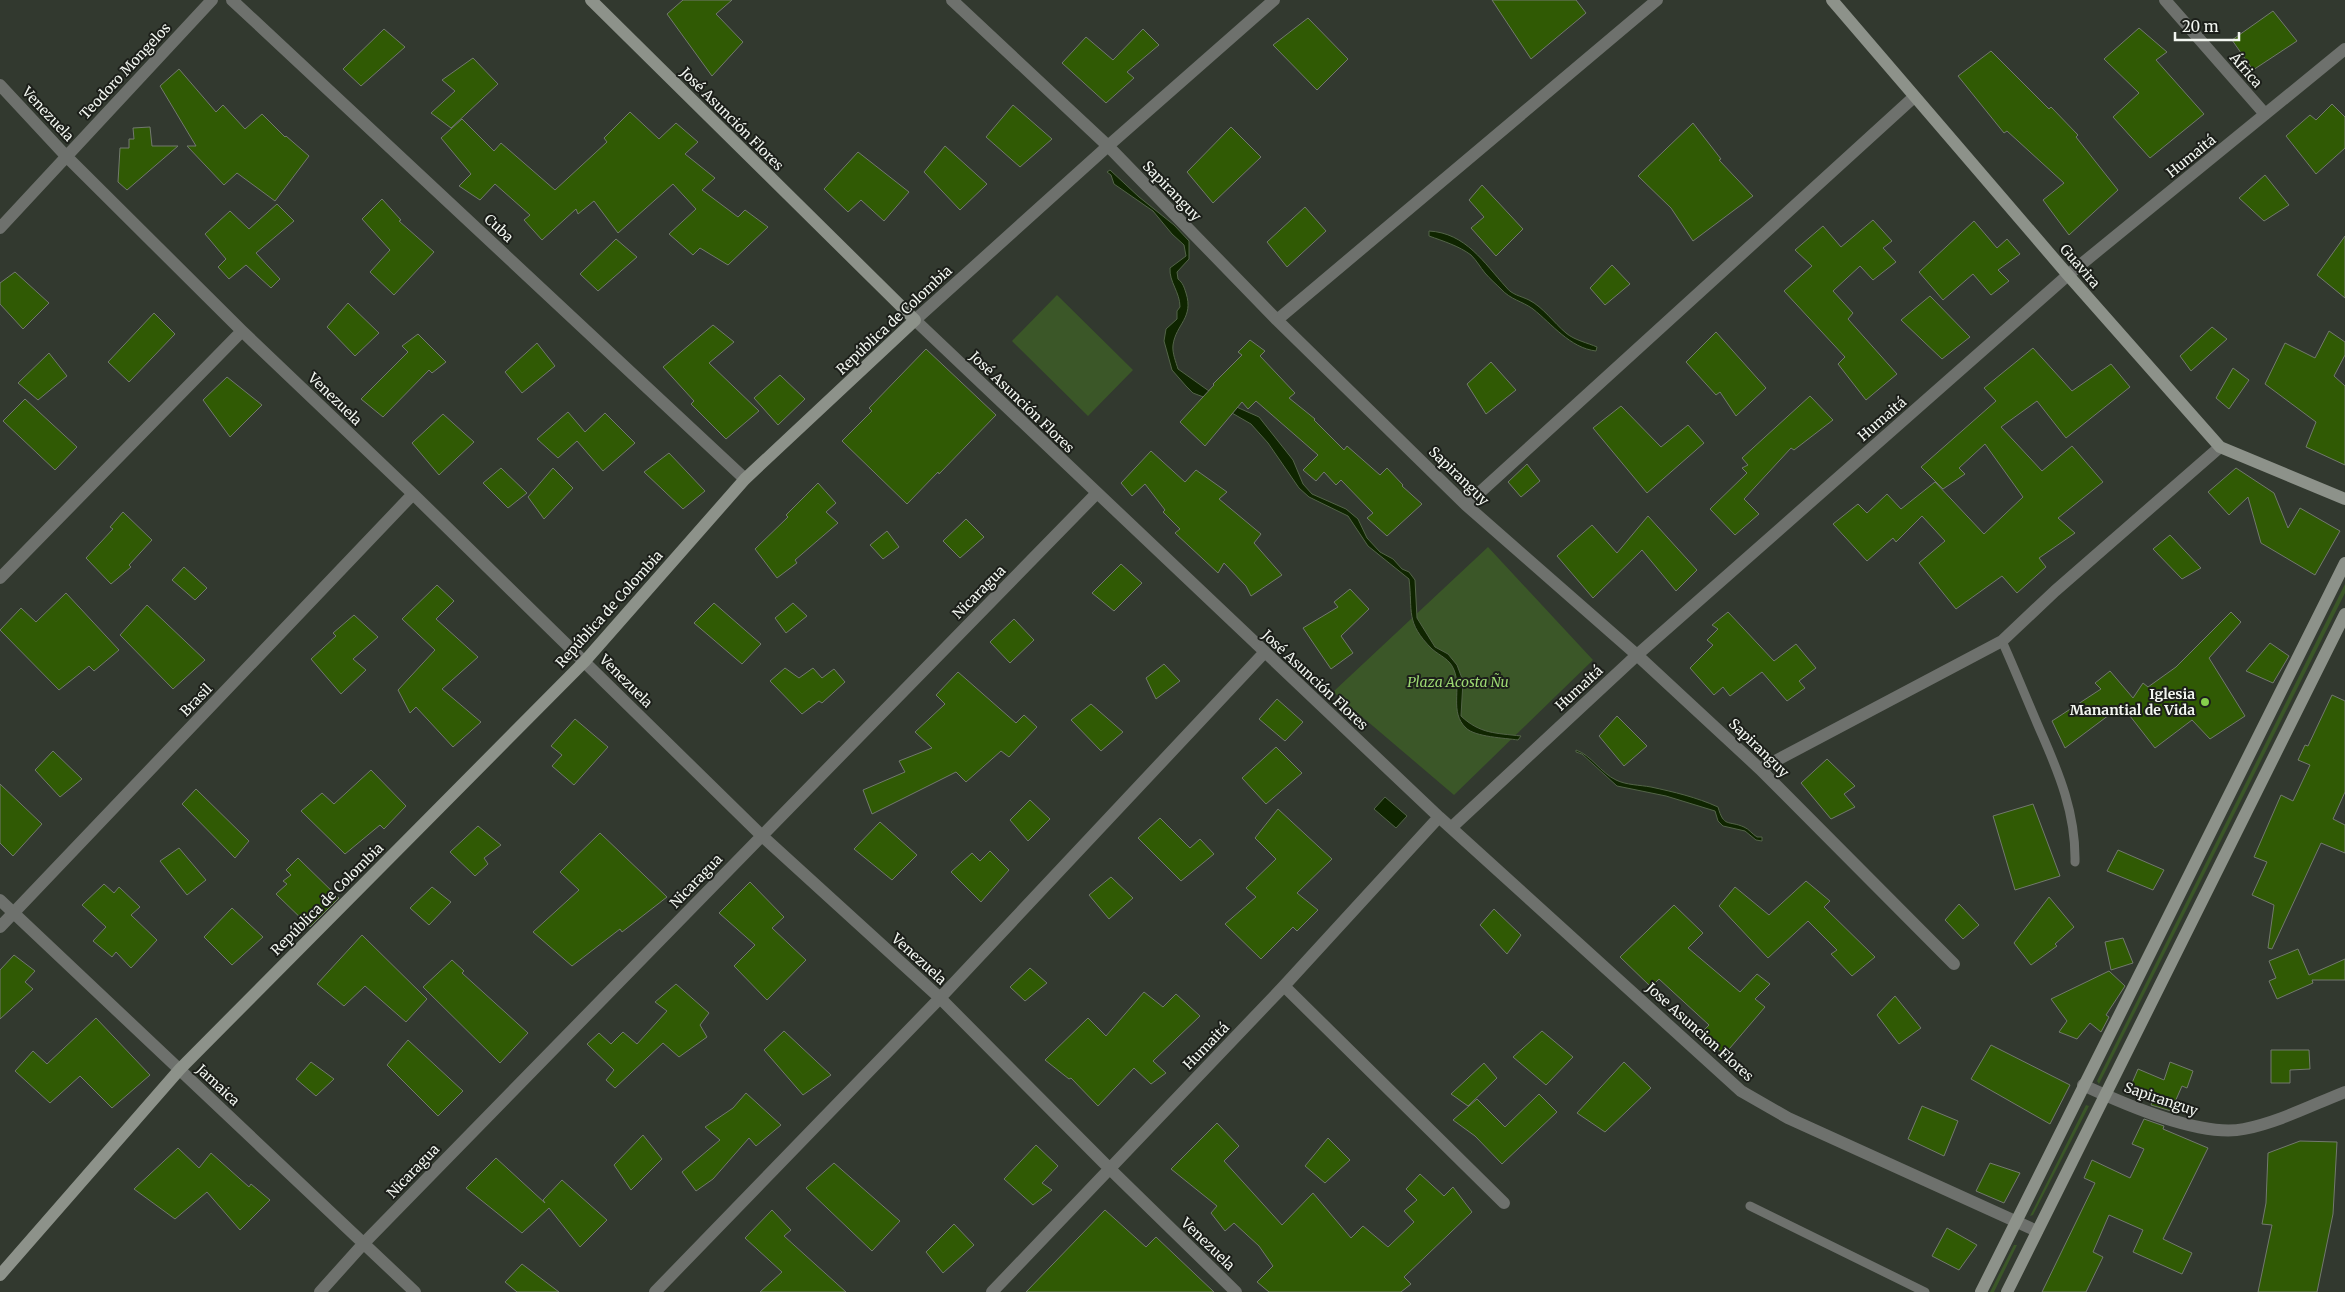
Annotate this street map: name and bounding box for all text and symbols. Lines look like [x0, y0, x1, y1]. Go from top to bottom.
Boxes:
scale bar [2175, 10, 2239, 42]
text: 20 m [2182, 17, 2219, 36]
street label: Teodoro Mongelos [76, 19, 174, 123]
street label: África [2225, 48, 2266, 92]
street label: José Asunción Flores [676, 63, 787, 174]
street label: Venezuela [18, 82, 78, 145]
street label: Humaitá [2163, 130, 2220, 181]
street label: Sapiranguy [1139, 157, 1206, 226]
street label: Cuba [481, 210, 518, 246]
street label: Guavira [2056, 240, 2104, 292]
street label: República de Colombia [832, 261, 956, 378]
street label: José Asunción Flores [965, 347, 1078, 457]
street label: Venezuela [304, 368, 366, 429]
street label: Humaitá [1854, 393, 1910, 445]
street label: Sapiranguy [1425, 443, 1494, 510]
street label: República de Colombia [552, 546, 667, 671]
street label: Nicaragua [949, 561, 1010, 622]
street label: José Asunción Flores [1257, 625, 1372, 734]
street label: Venezuela [595, 650, 657, 712]
street label: Humaitá [1551, 661, 1607, 715]
park label: Plaza Acosta Ñu [1407, 673, 1509, 691]
street label: Brasil [176, 679, 216, 720]
place label: Iglesia Manantial de Vida [2070, 685, 2195, 719]
marker: Iglesia Manantial de Vida [2199, 696, 2211, 708]
street label: Sapiranguy [1725, 715, 1794, 782]
street label: República de Colombia [267, 839, 387, 959]
street label: Nicaragua [666, 850, 726, 912]
street label: Venezuela [887, 929, 951, 989]
street label: Jose Asuncion Flores [1642, 978, 1758, 1085]
street label: Humaitá [1179, 1018, 1233, 1073]
street label: Jamaica [192, 1060, 244, 1110]
street label: Sapiranguy [2122, 1078, 2201, 1120]
street label: Nicaragua [383, 1140, 443, 1202]
street label: Venezuela [1177, 1213, 1239, 1274]

